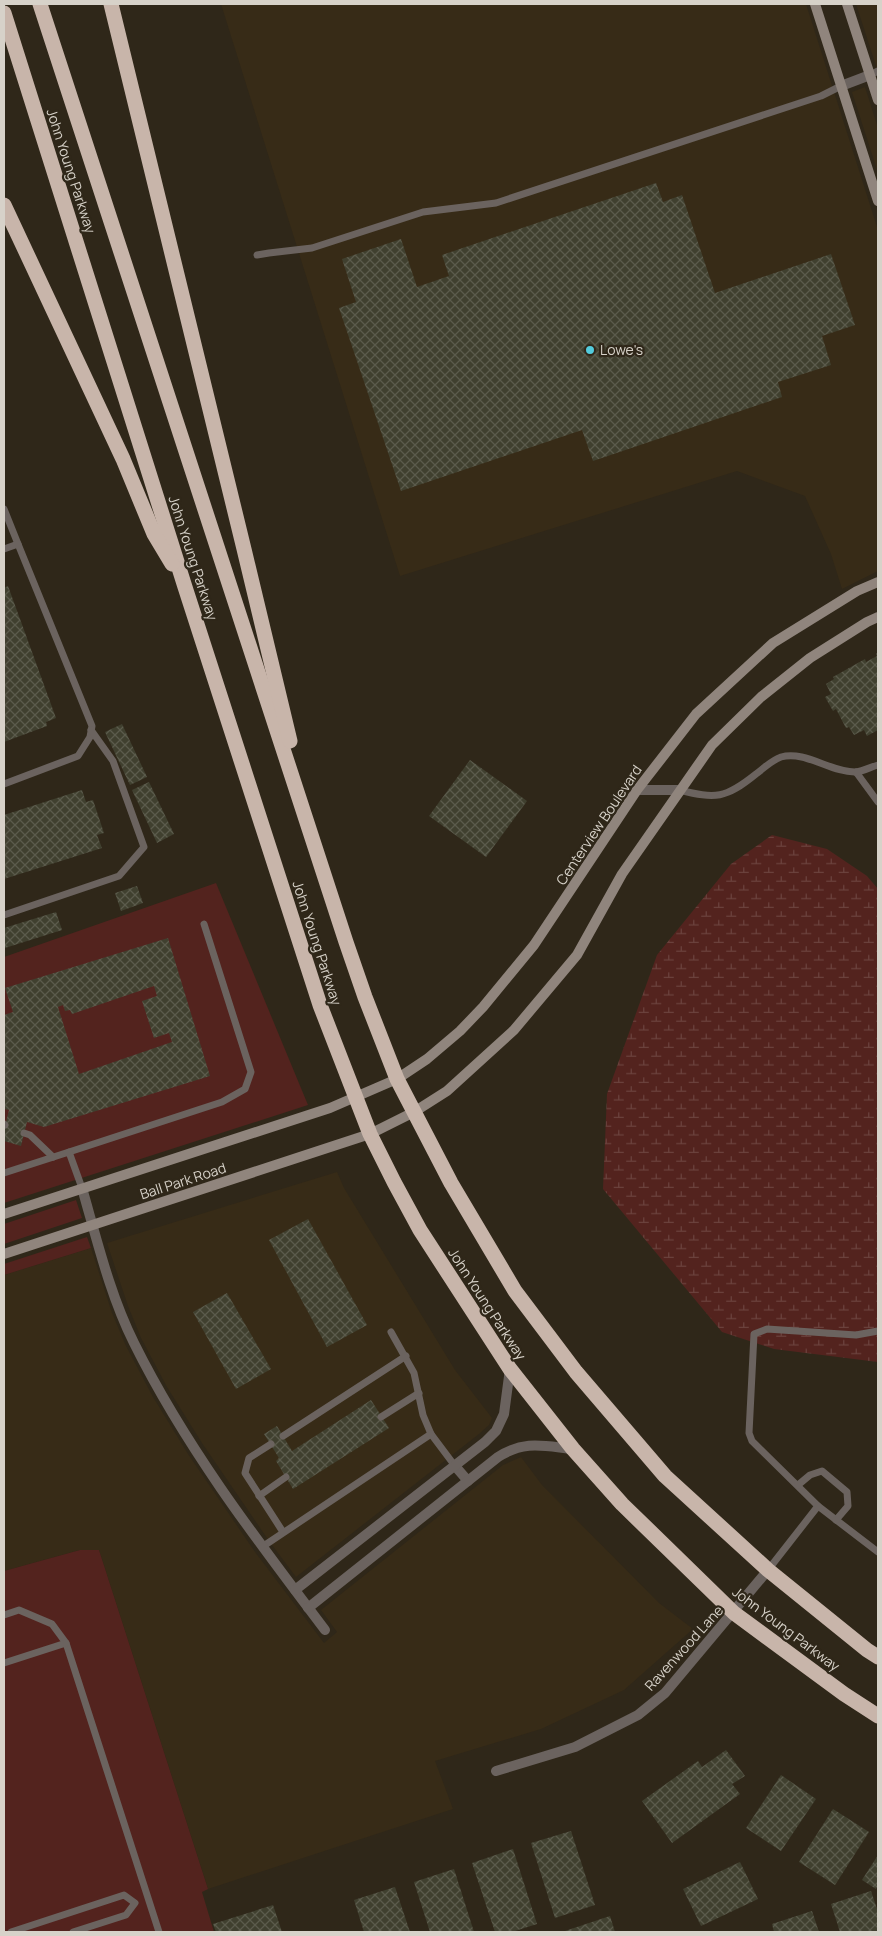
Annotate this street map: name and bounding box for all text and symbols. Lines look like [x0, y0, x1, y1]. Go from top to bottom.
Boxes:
street label: John Young Parkway [42, 106, 101, 236]
place label: Lowe's [600, 340, 643, 359]
marker: Lowe's [584, 344, 596, 356]
street label: John Young Parkway [164, 493, 223, 623]
street label: Centerview Boulevard [551, 761, 646, 888]
street label: John Young Parkway [288, 878, 347, 1008]
street label: Ball Park Road [137, 1158, 228, 1203]
street label: John Young Parkway [444, 1244, 531, 1364]
street label: John Young Parkway [729, 1582, 844, 1676]
street label: Ravenwood Lane [640, 1601, 727, 1695]

